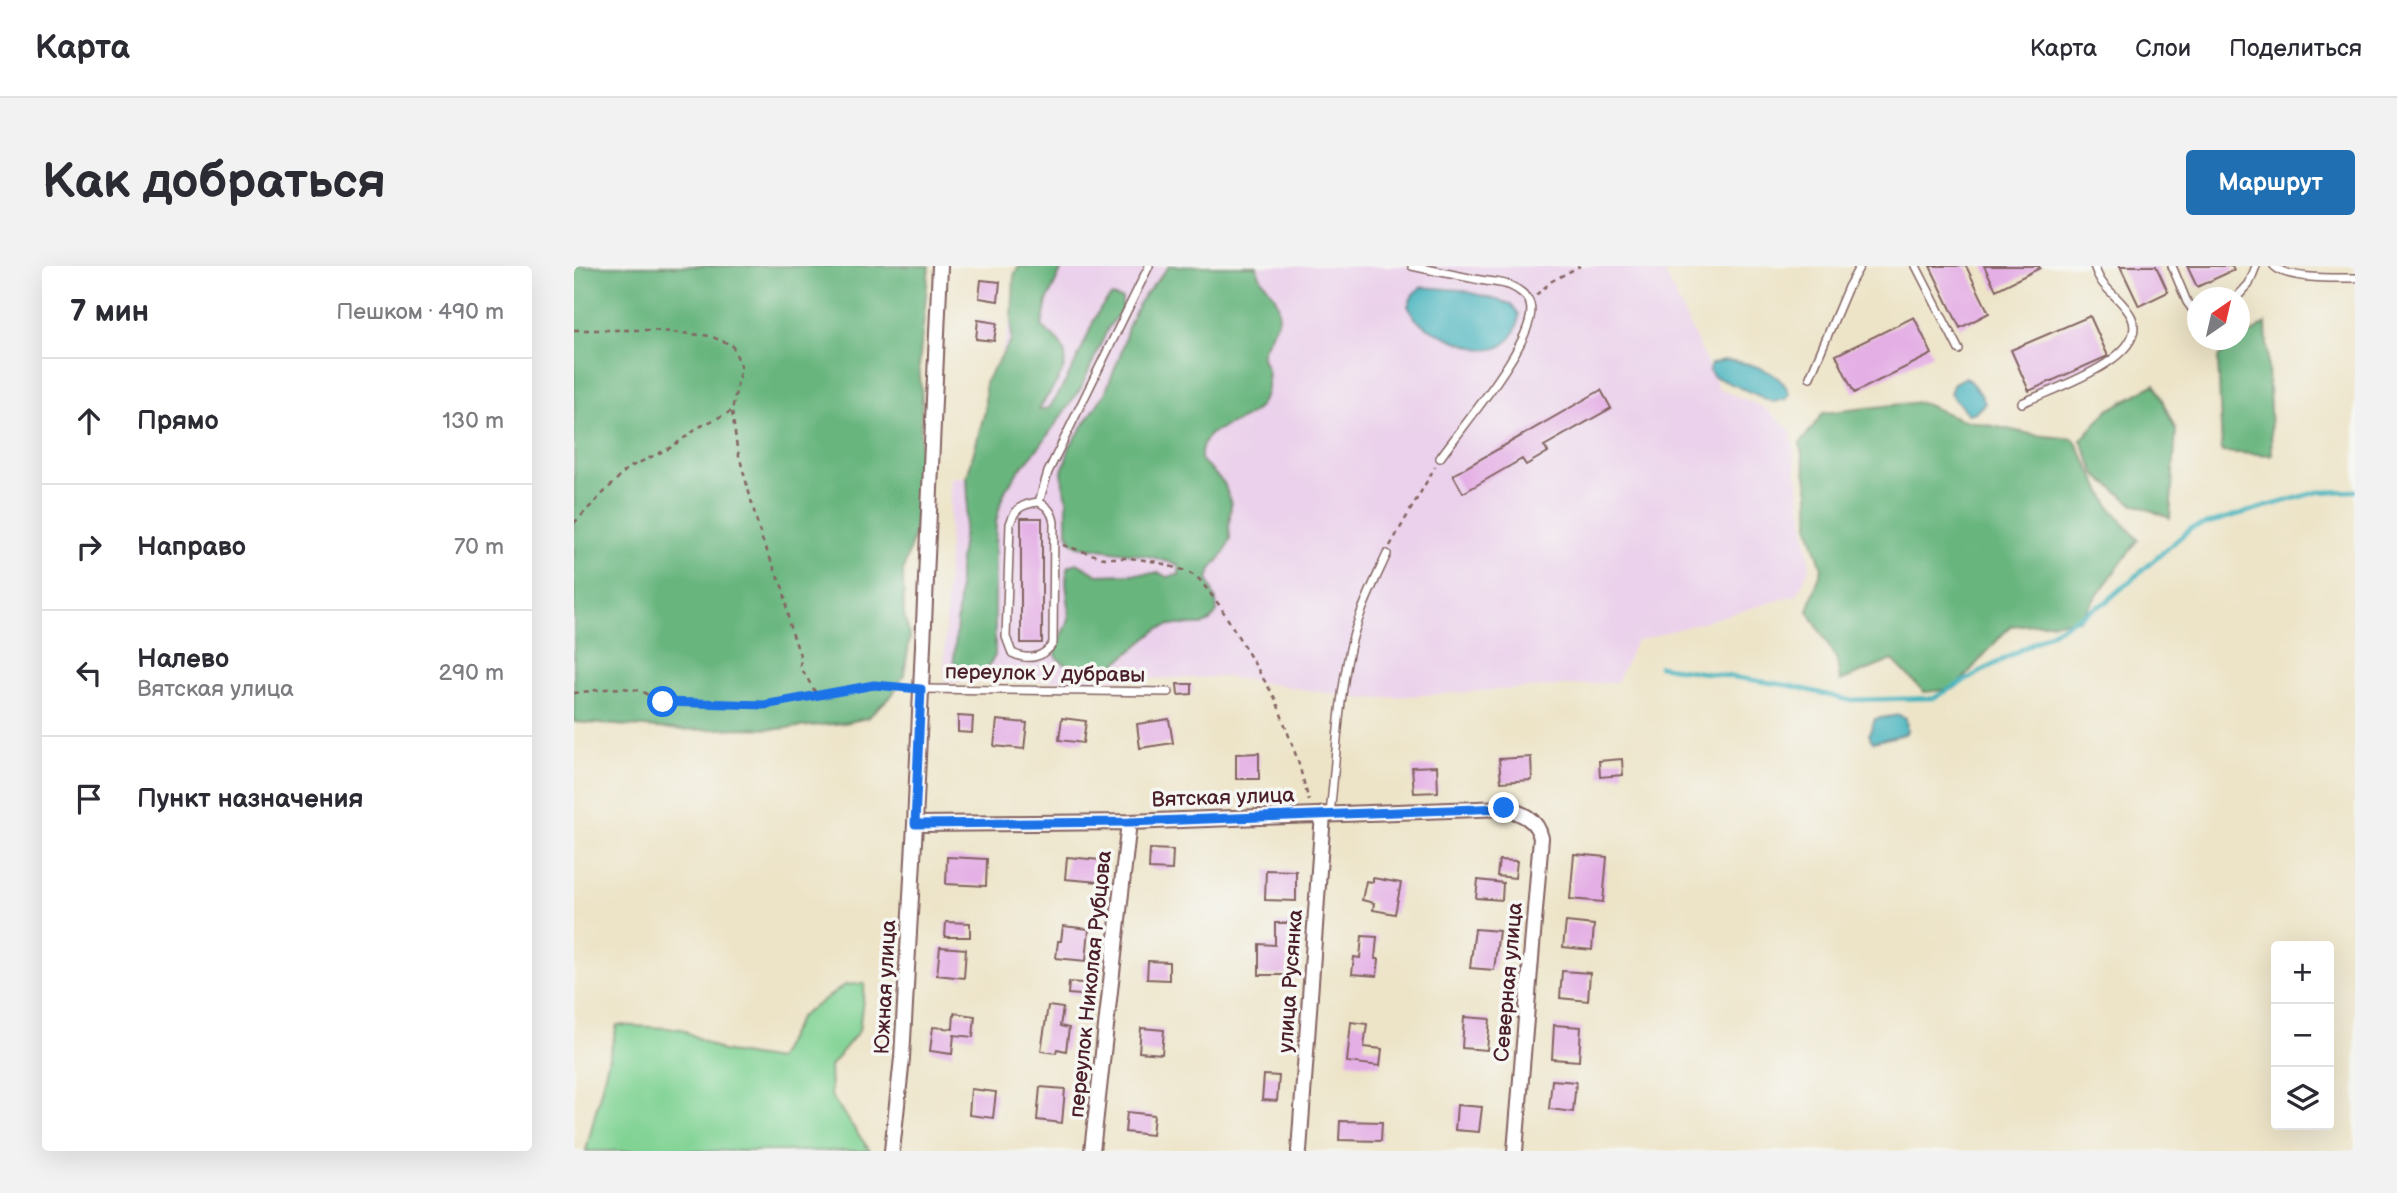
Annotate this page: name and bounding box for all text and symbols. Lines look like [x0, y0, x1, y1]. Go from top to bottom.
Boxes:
text: Карта [35, 28, 130, 68]
text: Карта [2030, 34, 2097, 63]
text: Слои [2135, 34, 2191, 63]
text: Поделиться [2229, 34, 2362, 63]
button: Маршрут [2186, 150, 2355, 215]
text: Как добраться [42, 153, 386, 212]
north arrow [2187, 287, 2250, 350]
text: 7 мин [70, 294, 149, 330]
text: Пешком · 490 m [336, 298, 504, 326]
icon: ahead [70, 402, 108, 440]
text: Прямо [137, 406, 219, 437]
text: 130 m [442, 407, 504, 435]
icon: right [70, 528, 108, 566]
text: Направо [137, 532, 246, 563]
text: 70 m [454, 533, 504, 561]
text: Налево [137, 644, 229, 675]
icon: left [70, 654, 108, 692]
text: 290 m [438, 659, 504, 687]
street label: переулок У дубравы [945, 659, 1145, 688]
text: Вятская улица [137, 675, 294, 703]
route start [647, 686, 678, 717]
icon: arrive [70, 780, 108, 818]
street label: Вятская улица [1151, 782, 1296, 812]
text: Пункт назначения [137, 784, 363, 815]
route end [1488, 792, 1519, 823]
street label: переулок Николая Рубцова [1064, 849, 1117, 1119]
street label: Северная улица [1489, 901, 1528, 1063]
street label: улица Русянка [1273, 908, 1308, 1054]
street label: Южная улица [869, 918, 902, 1055]
map controls [2271, 941, 2334, 1130]
button: + [2271, 941, 2334, 1004]
button: − [2271, 1004, 2334, 1067]
button: layers [2271, 1067, 2334, 1130]

